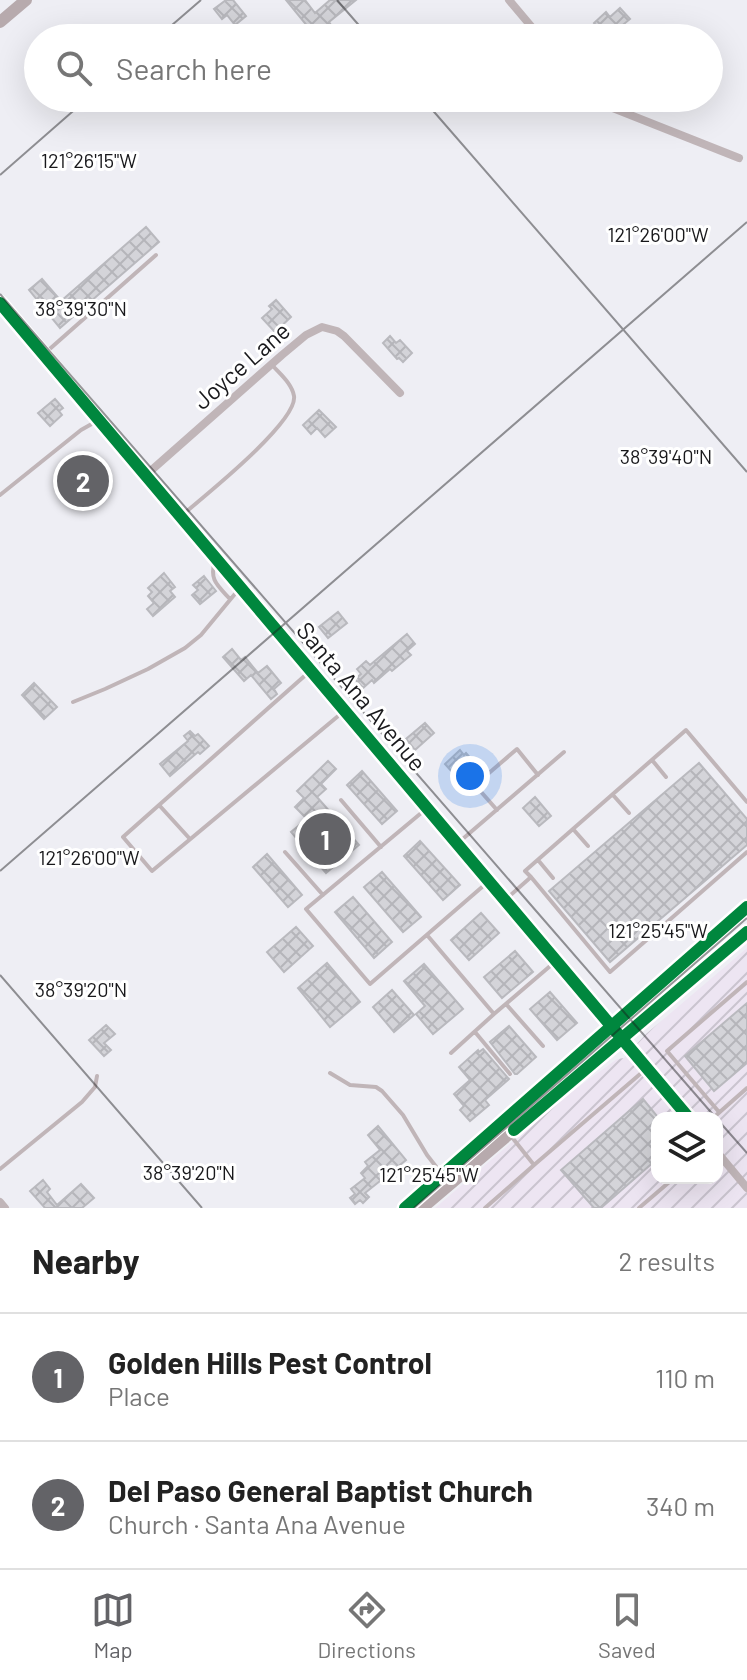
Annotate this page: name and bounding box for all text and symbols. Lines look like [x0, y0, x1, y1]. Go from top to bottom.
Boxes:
search box [24, 24, 723, 112]
icon: search [52, 46, 96, 90]
text: Search here [116, 50, 272, 86]
text: 121°26'15"W [41, 148, 137, 172]
text: 121°26'00"W [607, 222, 709, 246]
text: 38°39'30"N [35, 296, 127, 320]
street label: Joyce Lane [187, 315, 295, 415]
text: 38°39'40"N [620, 444, 712, 468]
pin: 2 [57, 451, 109, 511]
street label: Santa Ana Avenue [291, 616, 433, 776]
your location [450, 756, 490, 796]
pin: 1 [299, 809, 351, 869]
text: 121°26'00"W [38, 845, 140, 869]
text: 121°25'45"W [608, 918, 708, 942]
text: 38°39'20"N [35, 977, 127, 1001]
map controls [651, 1112, 723, 1184]
button: layers [651, 1112, 723, 1184]
text: 38°39'20"N [143, 1160, 235, 1184]
text: 121°25'45"W [379, 1162, 479, 1186]
text: Nearby [32, 1240, 140, 1281]
text: 2 results [619, 1245, 715, 1276]
text: Golden Hills Pest Control [108, 1344, 432, 1380]
text: 1 [53, 1362, 63, 1393]
text: 110 m [655, 1362, 715, 1393]
text: Place [108, 1380, 170, 1411]
text: Del Paso General Baptist Church [108, 1472, 533, 1508]
text: 2 [51, 1490, 65, 1521]
text: 340 m [646, 1490, 715, 1521]
text: Church · Santa Ana Avenue [108, 1508, 406, 1539]
tab: Map [91, 1588, 135, 1662]
tab: Directions [317, 1588, 416, 1662]
tab: Saved [598, 1588, 656, 1662]

